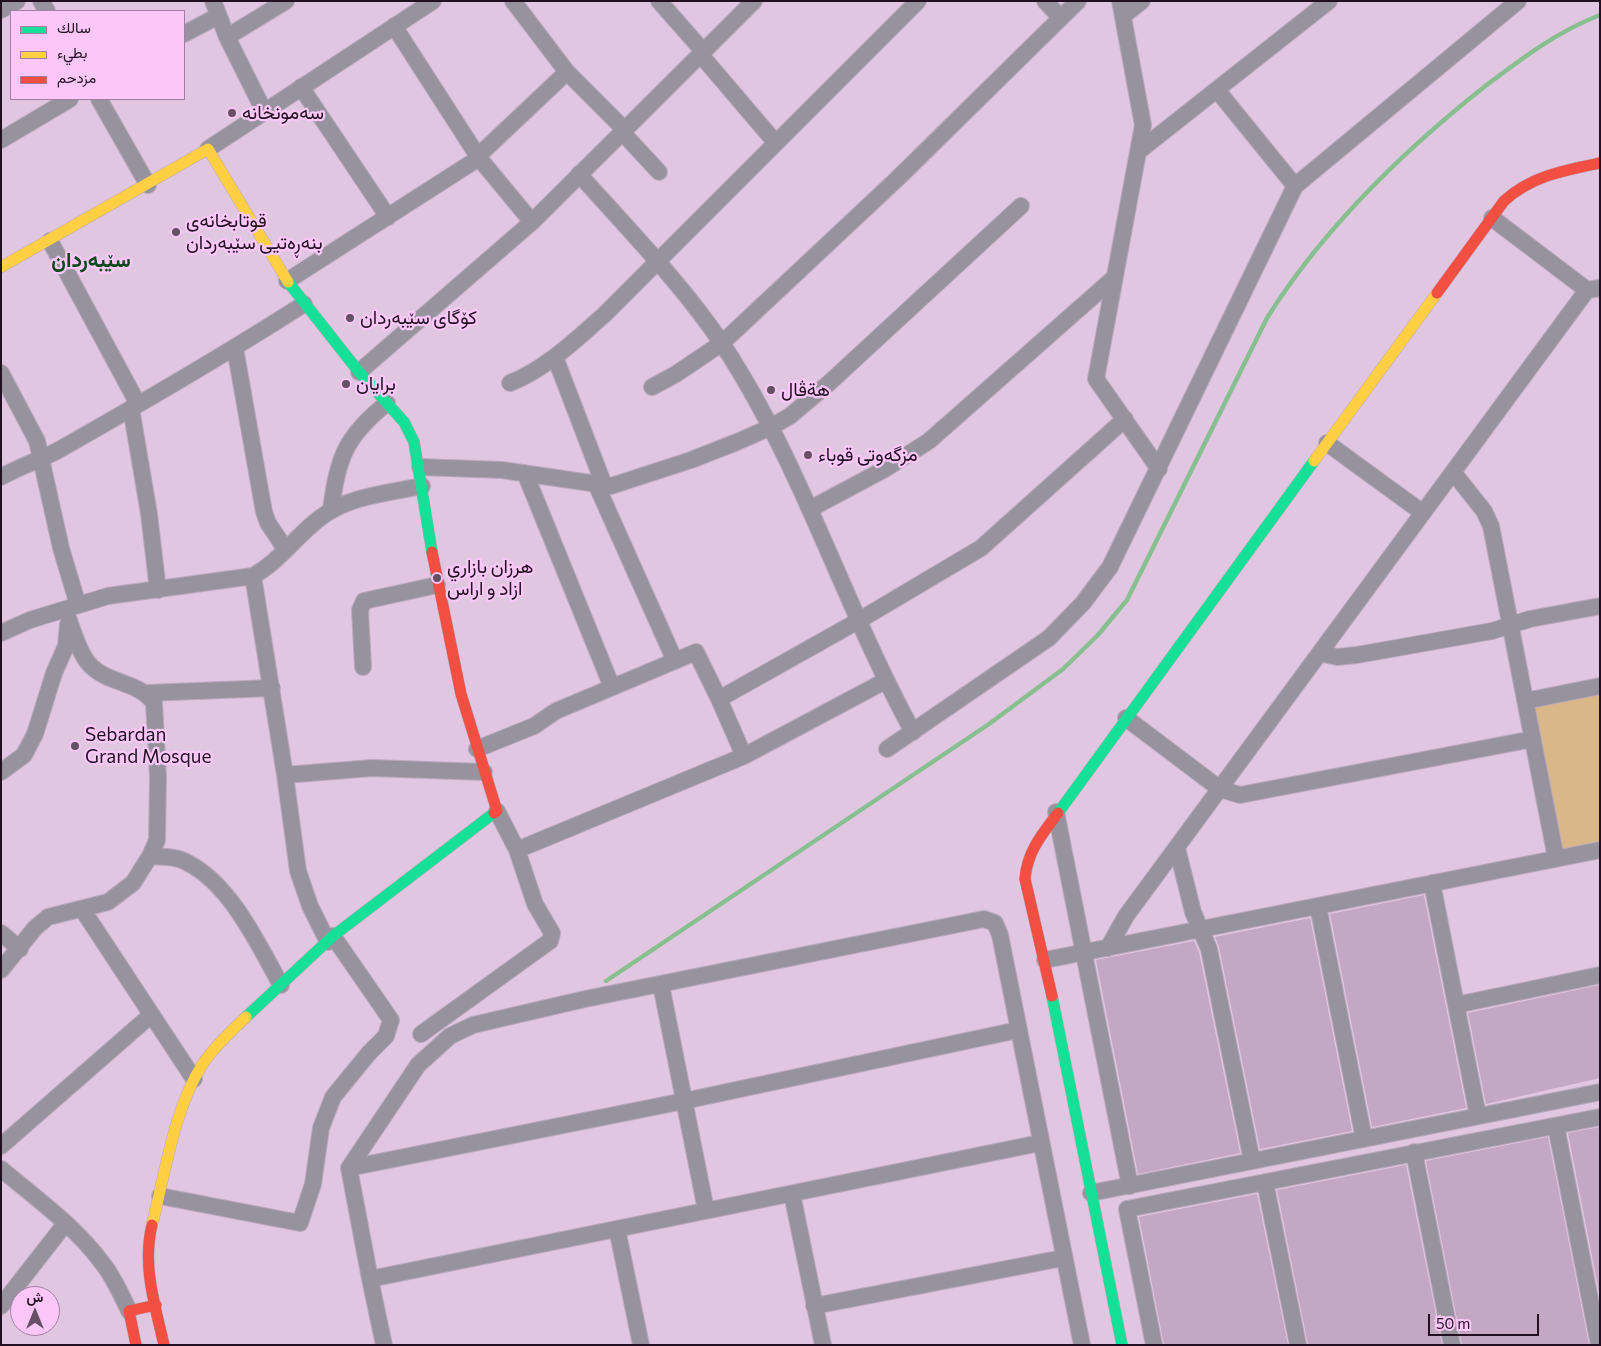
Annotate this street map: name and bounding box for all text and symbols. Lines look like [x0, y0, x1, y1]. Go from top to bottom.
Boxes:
legend [10, 10, 185, 100]
text: سالك [57, 18, 91, 36]
text: بطيء [57, 43, 87, 61]
text: مزدحم [57, 68, 96, 86]
place label: سەمونخانە [242, 102, 324, 124]
marker: سەمونخانە [226, 107, 238, 119]
place label: قوتابخانەی بنەڕەتیی سێبەردان [186, 210, 323, 254]
marker: قوتابخانەی بنەڕەتیی سێبەردان [170, 226, 182, 238]
district label: سێبەردان [51, 247, 131, 273]
place label: کۆگای سێبەردان [360, 307, 477, 329]
marker: کۆگای سێبەردان [344, 312, 356, 324]
place label: برايان [356, 373, 396, 395]
marker: برايان [340, 378, 352, 390]
place label: هةڤال [781, 379, 830, 401]
marker: هةڤال [765, 384, 777, 396]
place label: مزگەوتی قوباء [818, 444, 918, 466]
marker: مزگەوتی قوباء [802, 449, 814, 461]
place label: هرزان بازاري ازاد و اراس [447, 556, 533, 600]
marker: هرزان بازاري ازاد و اراس [431, 572, 443, 584]
place label: Sebardan Grand Mosque [85, 724, 211, 768]
marker: Sebardan Grand Mosque [69, 740, 81, 752]
north arrow [10, 1286, 60, 1336]
text: ش [27, 1288, 43, 1305]
scale bar [1431, 1304, 1542, 1336]
text: 50 m [1436, 1314, 1470, 1332]

